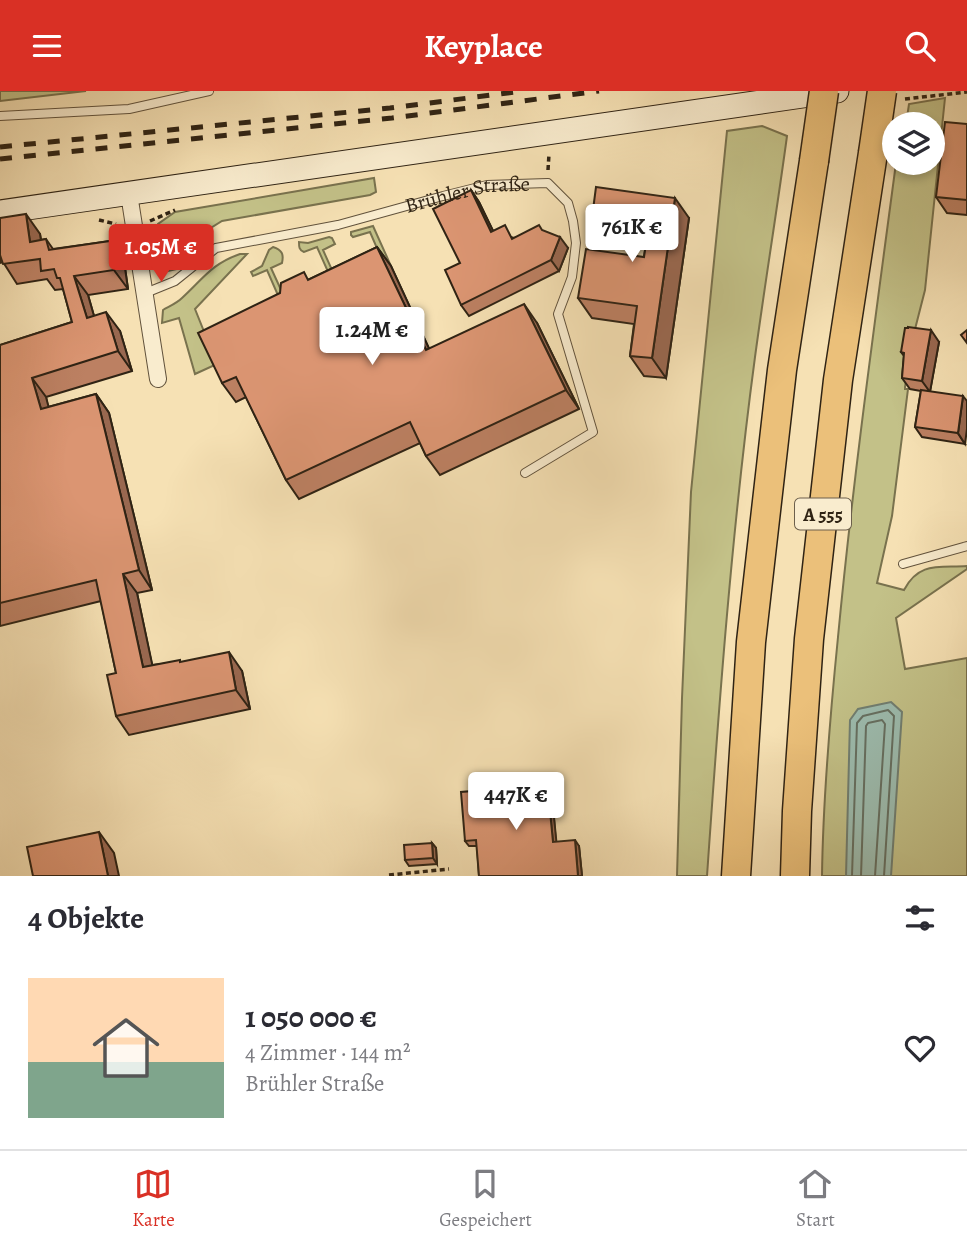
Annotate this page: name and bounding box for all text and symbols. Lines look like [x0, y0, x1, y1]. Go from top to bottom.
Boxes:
text: Keyplace [424, 24, 543, 68]
icon: menu [28, 27, 66, 65]
icon: search [901, 27, 939, 65]
map controls [882, 112, 945, 175]
button: layers [882, 112, 945, 175]
street label: Brühler Straße [402, 170, 530, 220]
pin: 761K € [575, 205, 689, 264]
text: 761K € [601, 211, 663, 242]
pin: 1.05M € [96, 225, 226, 284]
text: 1.05M € [125, 231, 197, 262]
pin: 1.24M € [307, 307, 437, 367]
text: 1.24M € [335, 314, 409, 345]
road number: A 555 [795, 499, 851, 529]
pin: 447K € [459, 773, 573, 832]
text: 447K € [484, 779, 548, 810]
text: 4 Objekte [28, 898, 144, 938]
icon: filters [901, 899, 939, 937]
text: 1 050 000 € [245, 997, 377, 1037]
icon: home [84, 1006, 168, 1090]
icon: heart [901, 1029, 939, 1067]
text: 4 Zimmer · 144 m² [245, 1037, 411, 1068]
text: Brühler Straße [245, 1068, 384, 1099]
tab: Karte [132, 1165, 175, 1233]
tab: Gespeichert [439, 1165, 532, 1233]
tab: Start [796, 1165, 835, 1233]

